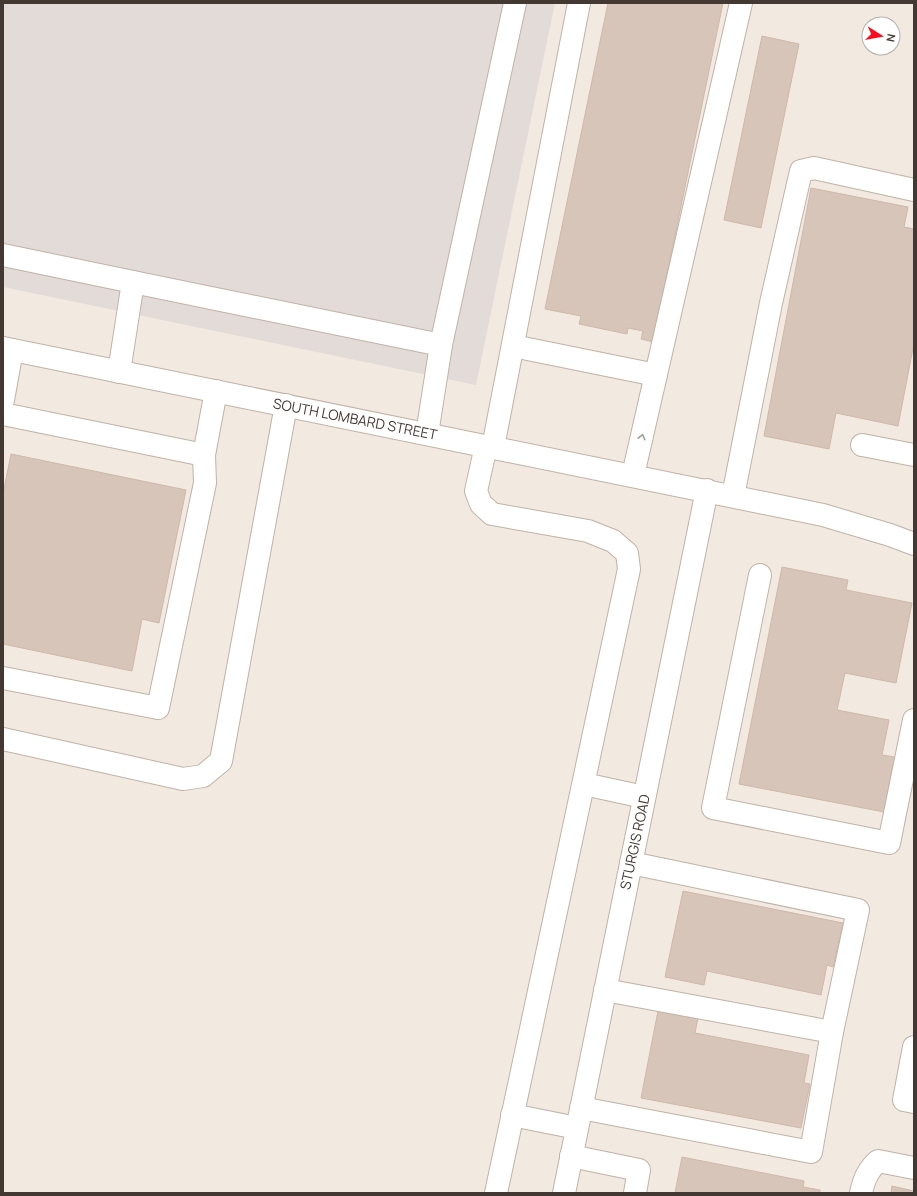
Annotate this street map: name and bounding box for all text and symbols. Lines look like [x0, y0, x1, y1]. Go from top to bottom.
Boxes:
north arrow [861, 16, 901, 56]
text: N [883, 33, 899, 43]
street label: SOUTH LOMBARD STREET [271, 393, 439, 444]
one-way arrow [637, 434, 646, 441]
street label: STURGIS ROAD [615, 792, 654, 891]

